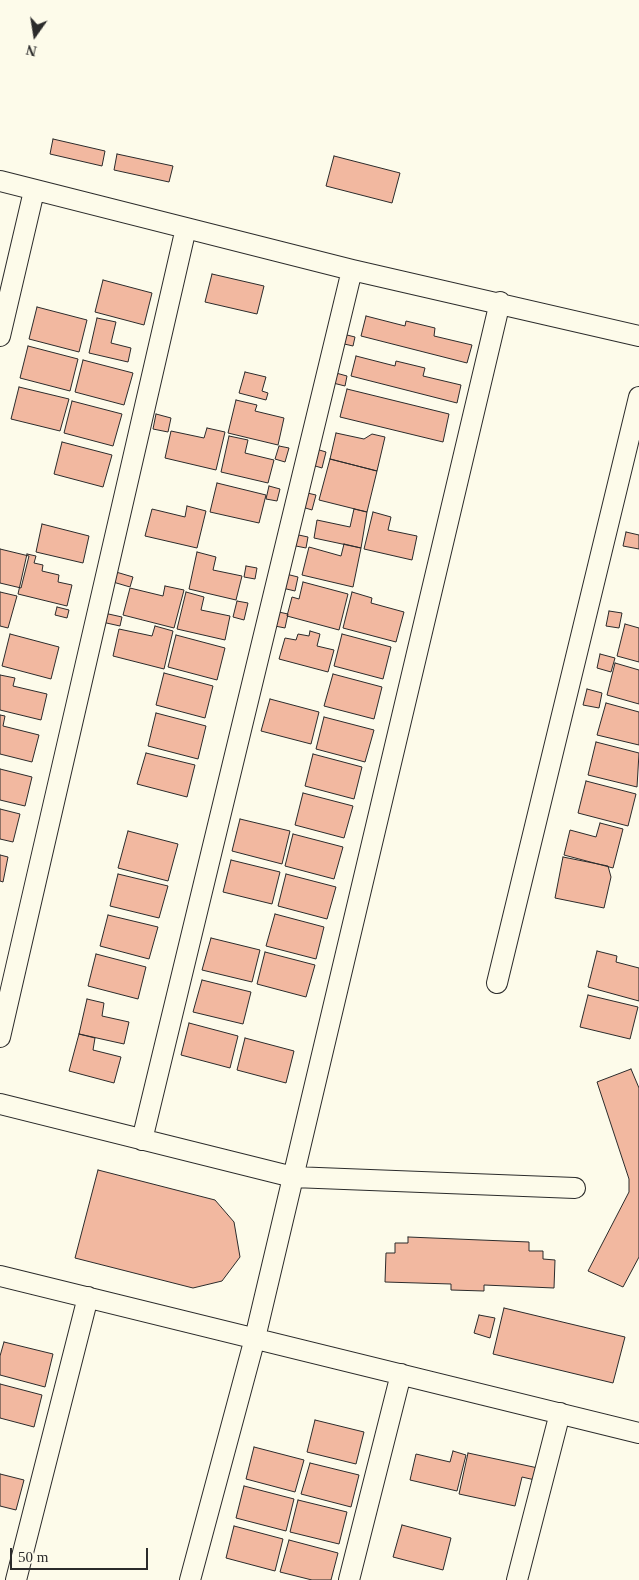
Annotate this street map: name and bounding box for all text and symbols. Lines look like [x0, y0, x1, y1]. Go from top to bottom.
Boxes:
north arrow [10, 10, 60, 60]
text: N [25, 42, 38, 59]
scale bar [12, 1538, 150, 1570]
text: 50 m [18, 1549, 48, 1565]

